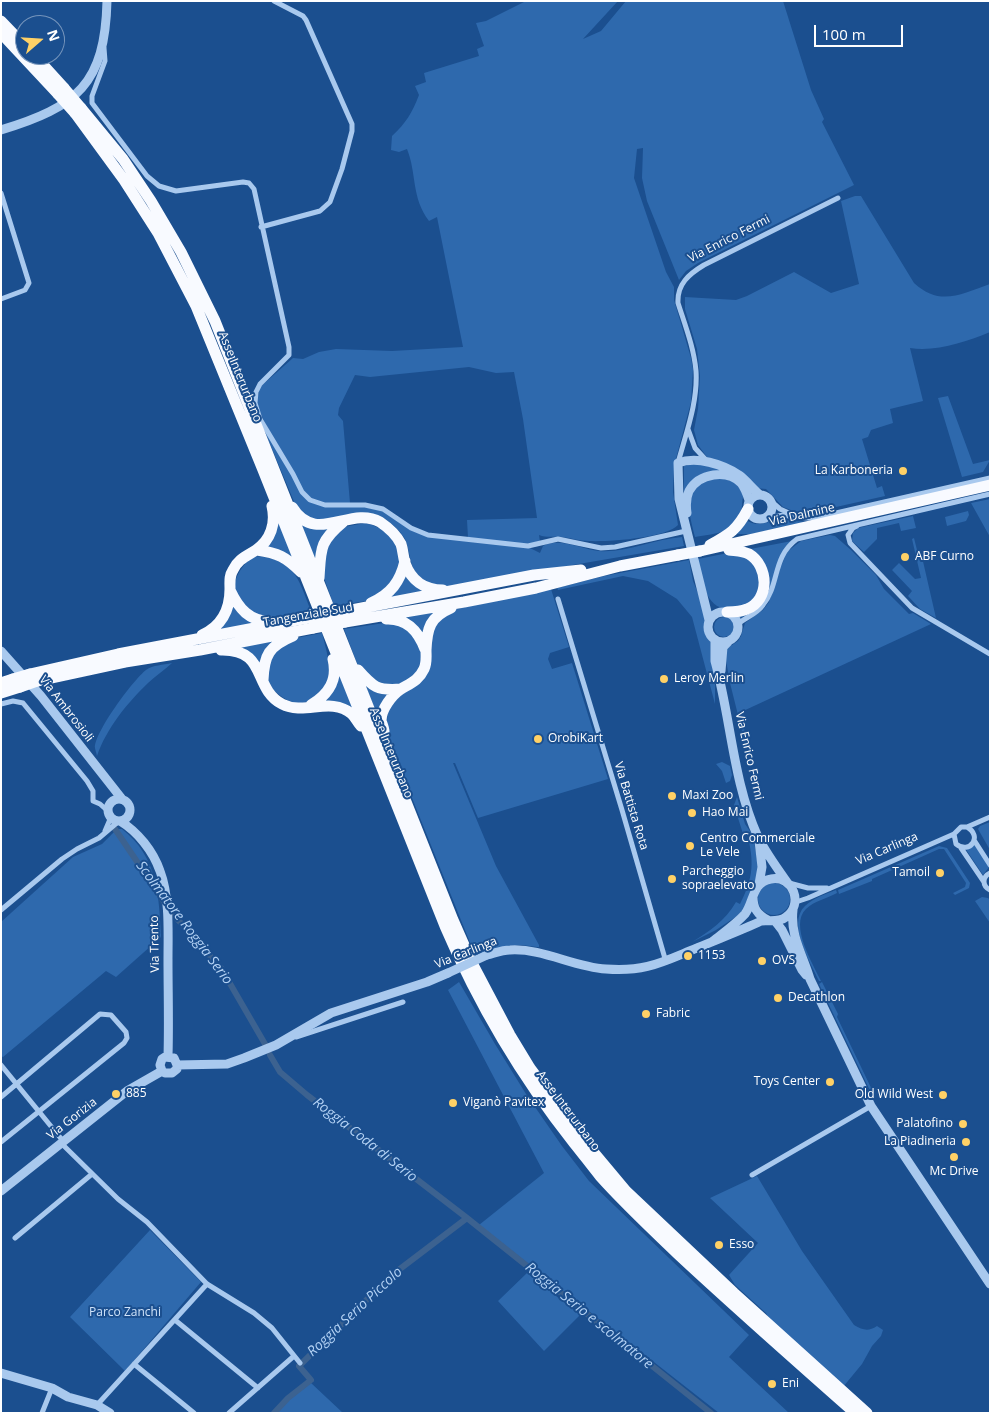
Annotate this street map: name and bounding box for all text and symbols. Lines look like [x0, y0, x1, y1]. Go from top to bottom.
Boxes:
north arrow [15, 15, 65, 65]
scale bar [816, 15, 905, 47]
text: 100 m [822, 24, 866, 44]
text: N [43, 27, 65, 44]
street label: Via Enrico Fermi [686, 212, 772, 266]
street label: Asse Interurbano [215, 330, 265, 424]
place label: La Karboneria [815, 464, 893, 478]
marker: La Karboneria [897, 465, 909, 477]
street label: Via Dalmine [768, 500, 836, 530]
place label: ABF Curno [915, 550, 974, 564]
marker: ABF Curno [899, 551, 911, 563]
street label: Tangenziale Sud [262, 600, 354, 630]
place label: Leroy Merlin [674, 672, 744, 686]
street label: Via Ambrosioli [36, 673, 96, 745]
marker: Leroy Merlin [658, 673, 670, 685]
street label: Asse Interurbano [366, 706, 416, 800]
street label: Via Enrico Fermi [732, 711, 766, 801]
place label: OrobiKart [548, 732, 603, 746]
marker: OrobiKart [532, 733, 544, 745]
street label: Via Battista Rota [611, 760, 651, 852]
place label: Maxi Zoo [682, 789, 733, 803]
marker: Maxi Zoo [666, 790, 678, 802]
place label: Hao Mai [702, 806, 748, 820]
marker: Hao Mai [686, 807, 698, 819]
street label: Via Carlinga [854, 830, 920, 868]
place label: Centro Commerciale Le Vele [700, 832, 815, 860]
marker: Centro Commerciale Le Vele [684, 840, 696, 852]
water label: Scolmatore Roggia Serio [132, 858, 236, 988]
place label: Parcheggio sopraelevato [682, 865, 755, 893]
place label: Tamoil [892, 866, 930, 880]
marker: Tamoil [934, 867, 946, 879]
marker: Parcheggio sopraelevato [666, 873, 678, 885]
street label: Via Trento [147, 915, 163, 973]
street label: Via Carlinga [433, 934, 499, 972]
place label: 1153 [698, 949, 725, 963]
marker: 1153 [682, 950, 694, 962]
place label: OVS [772, 954, 795, 968]
marker: OVS [756, 955, 768, 967]
place label: Decathlon [788, 991, 845, 1005]
marker: Decathlon [772, 992, 784, 1004]
place label: Fabric [656, 1007, 690, 1021]
marker: Fabric [640, 1008, 652, 1020]
street label: Asse Interurbano [533, 1068, 603, 1154]
place label: Toys Center [754, 1075, 820, 1089]
marker: Toys Center [824, 1076, 836, 1088]
place label: 885 [126, 1087, 147, 1101]
marker: 885 [110, 1088, 122, 1100]
place label: Old Wild West [855, 1088, 933, 1102]
marker: Old Wild West [937, 1089, 949, 1101]
water label: Roggia Coda di Serio [310, 1094, 420, 1186]
street label: Via Gorizia [44, 1095, 100, 1143]
place label: Viganò Pavitex [463, 1096, 544, 1110]
marker: Viganò Pavitex [447, 1097, 459, 1109]
place label: Palatofino [896, 1117, 953, 1131]
marker: Palatofino [957, 1118, 969, 1130]
place label: La Piadineria [884, 1135, 956, 1149]
marker: La Piadineria [960, 1136, 972, 1148]
marker: Mc Drive [948, 1151, 960, 1163]
place label: Mc Drive [929, 1165, 979, 1179]
place label: Esso [729, 1238, 754, 1252]
marker: Esso [713, 1239, 725, 1251]
water label: Roggia Serio e scolmatore [522, 1259, 656, 1373]
water label: Roggia Serio Piccolo [304, 1264, 406, 1360]
park label: Parco Zanchi [89, 1306, 161, 1320]
place label: Eni [782, 1377, 799, 1391]
marker: Eni [766, 1378, 778, 1390]

